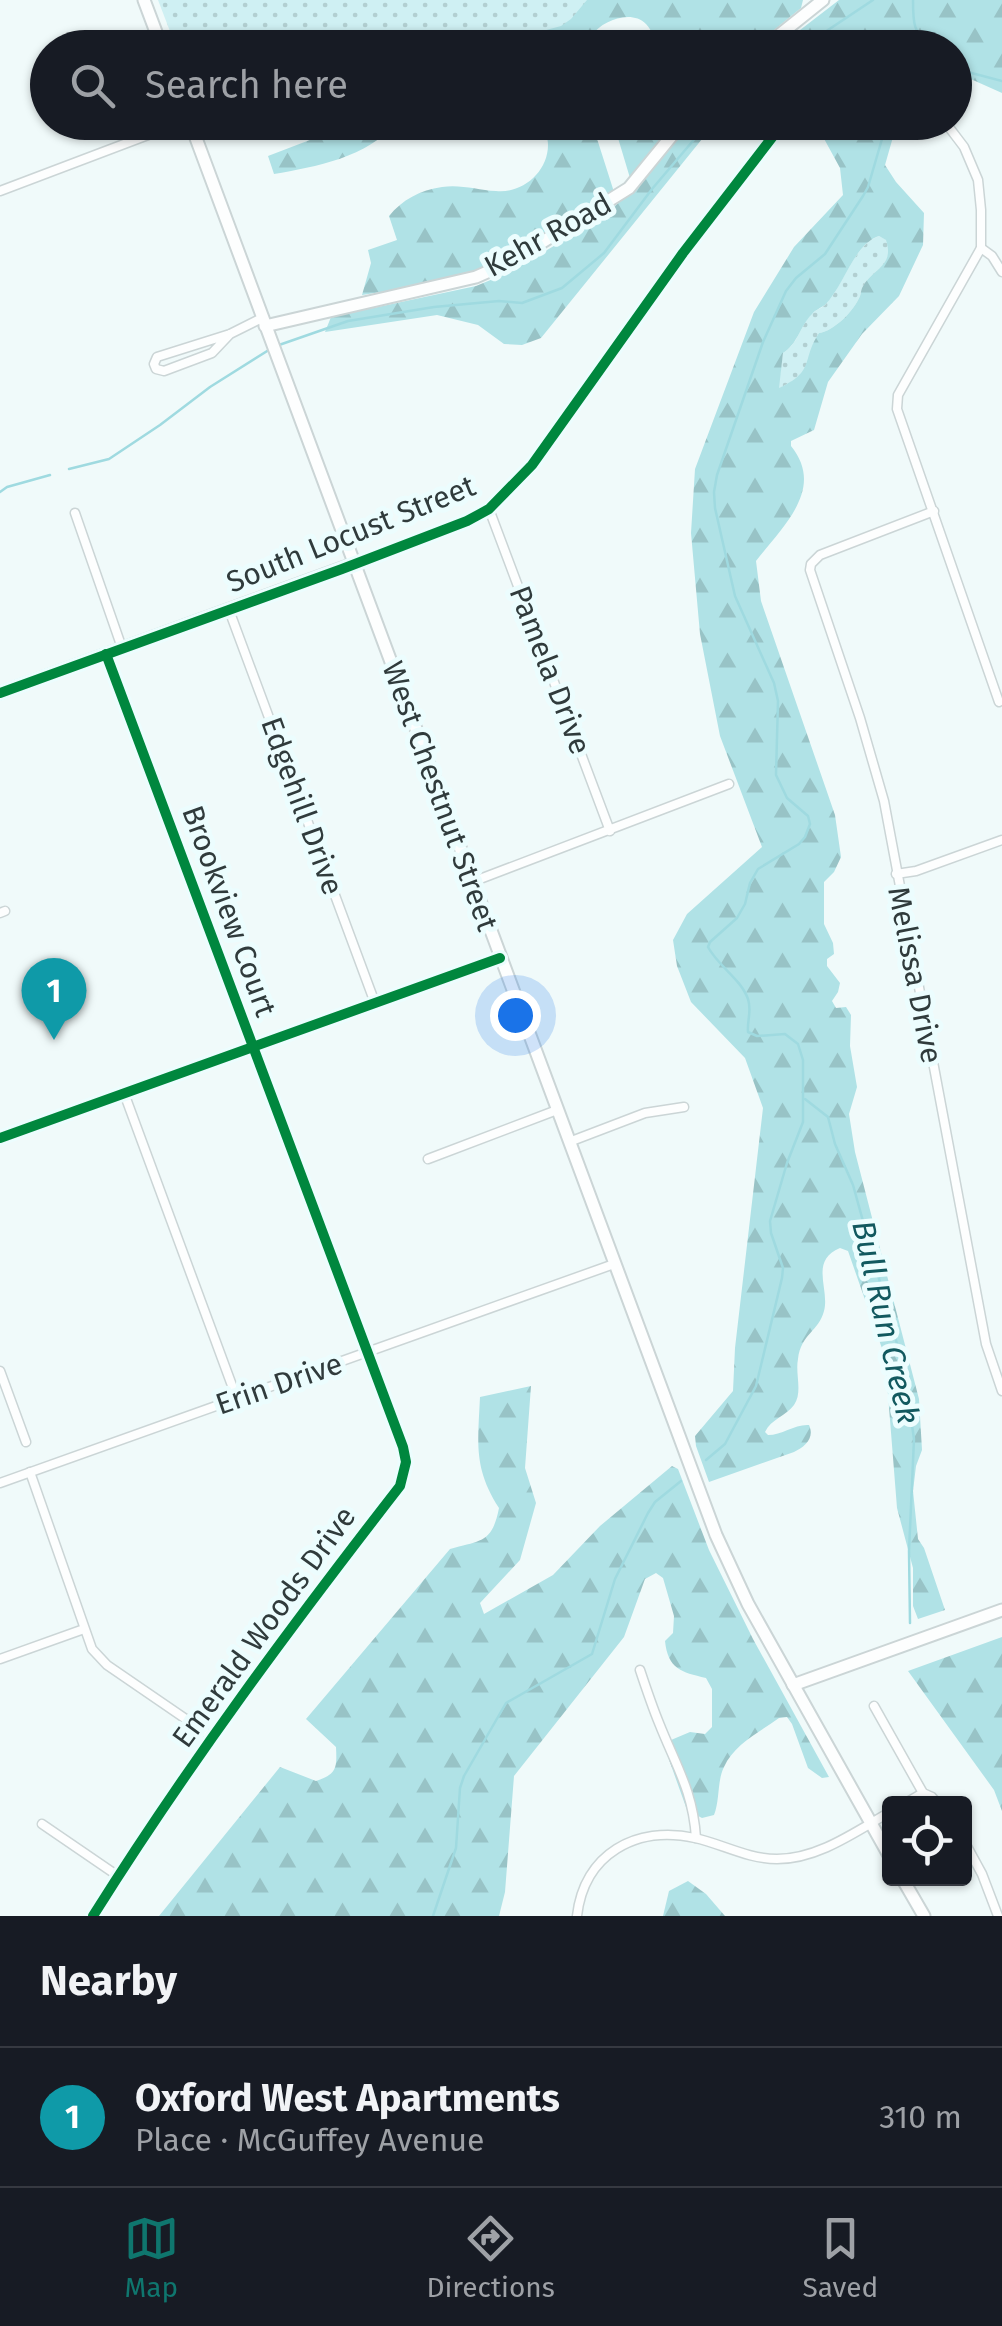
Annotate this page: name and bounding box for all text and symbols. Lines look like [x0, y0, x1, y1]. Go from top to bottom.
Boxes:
search box [30, 30, 972, 140]
icon: search [65, 58, 120, 113]
text: Search here [145, 62, 348, 108]
street label: Kehr Road [478, 185, 618, 285]
street label: South Locust Street [221, 468, 481, 600]
street label: Pamela Drive [501, 581, 599, 759]
street label: West Chestnut Street [374, 656, 506, 936]
street label: Edgehill Drive [253, 712, 351, 900]
street label: Brookview Court [174, 801, 284, 1022]
street label: Melissa Drive [880, 884, 950, 1066]
pin: 1 [22, 958, 86, 1040]
your location [490, 990, 541, 1041]
water label: Bull Run Creek [844, 1217, 928, 1427]
street label: Erin Drive [211, 1346, 347, 1422]
street label: Emerald Woods Drive [165, 1500, 363, 1754]
map controls [882, 1796, 972, 1886]
button: locate [882, 1796, 972, 1886]
text: Nearby [40, 1956, 177, 2006]
text: Oxford West Apartments [135, 2075, 560, 2121]
text: 1 [65, 2098, 80, 2136]
text: 310 m [879, 2098, 962, 2136]
text: Place · McGuffey Avenue [135, 2121, 485, 2159]
tab: Map [124, 2211, 179, 2304]
tab: Directions [426, 2211, 555, 2304]
tab: Saved [802, 2211, 878, 2304]

